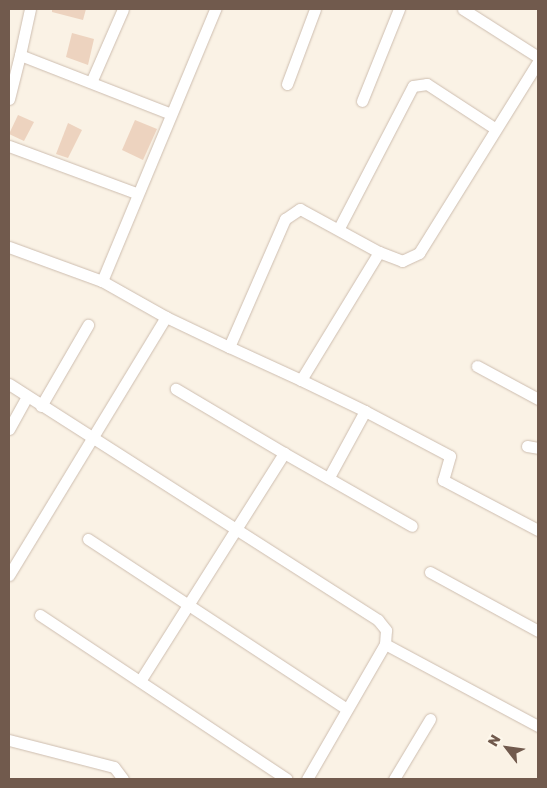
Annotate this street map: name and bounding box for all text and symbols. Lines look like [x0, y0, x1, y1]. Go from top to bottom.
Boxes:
north arrow [482, 723, 532, 773]
text: N [484, 731, 504, 749]

